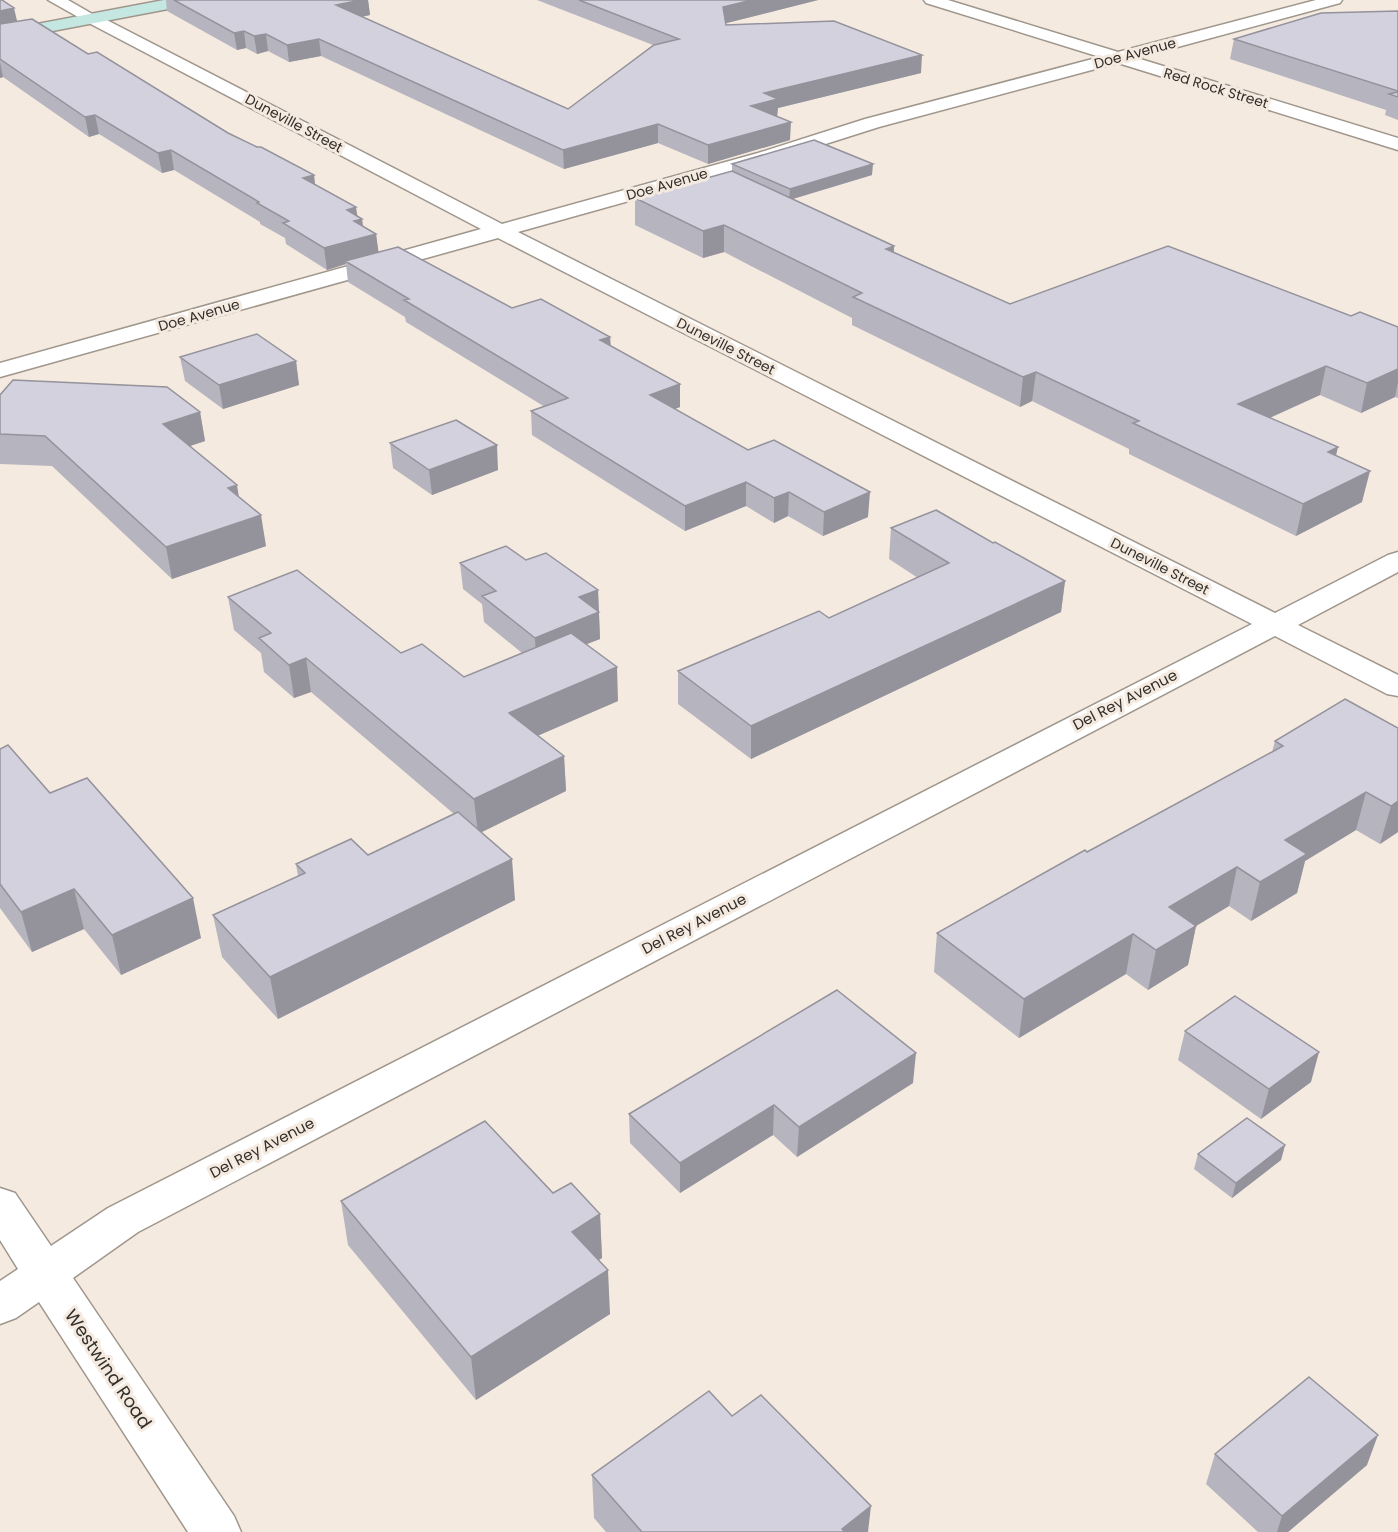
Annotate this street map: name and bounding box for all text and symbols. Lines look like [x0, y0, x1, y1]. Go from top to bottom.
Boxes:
street label: Doe Avenue [1092, 32, 1178, 74]
street label: Red Rock Street [1161, 63, 1271, 113]
street label: Duneville Street [242, 89, 346, 157]
street label: Doe Avenue [624, 163, 710, 205]
street label: Doe Avenue [156, 294, 242, 336]
street label: Duneville Street [673, 313, 779, 379]
street label: Duneville Street [1107, 533, 1213, 599]
street label: Del Rey Avenue [1069, 664, 1181, 735]
street label: Del Rey Avenue [638, 888, 750, 959]
street label: Del Rey Avenue [206, 1112, 318, 1183]
street label: Westwind Road [59, 1304, 158, 1433]

